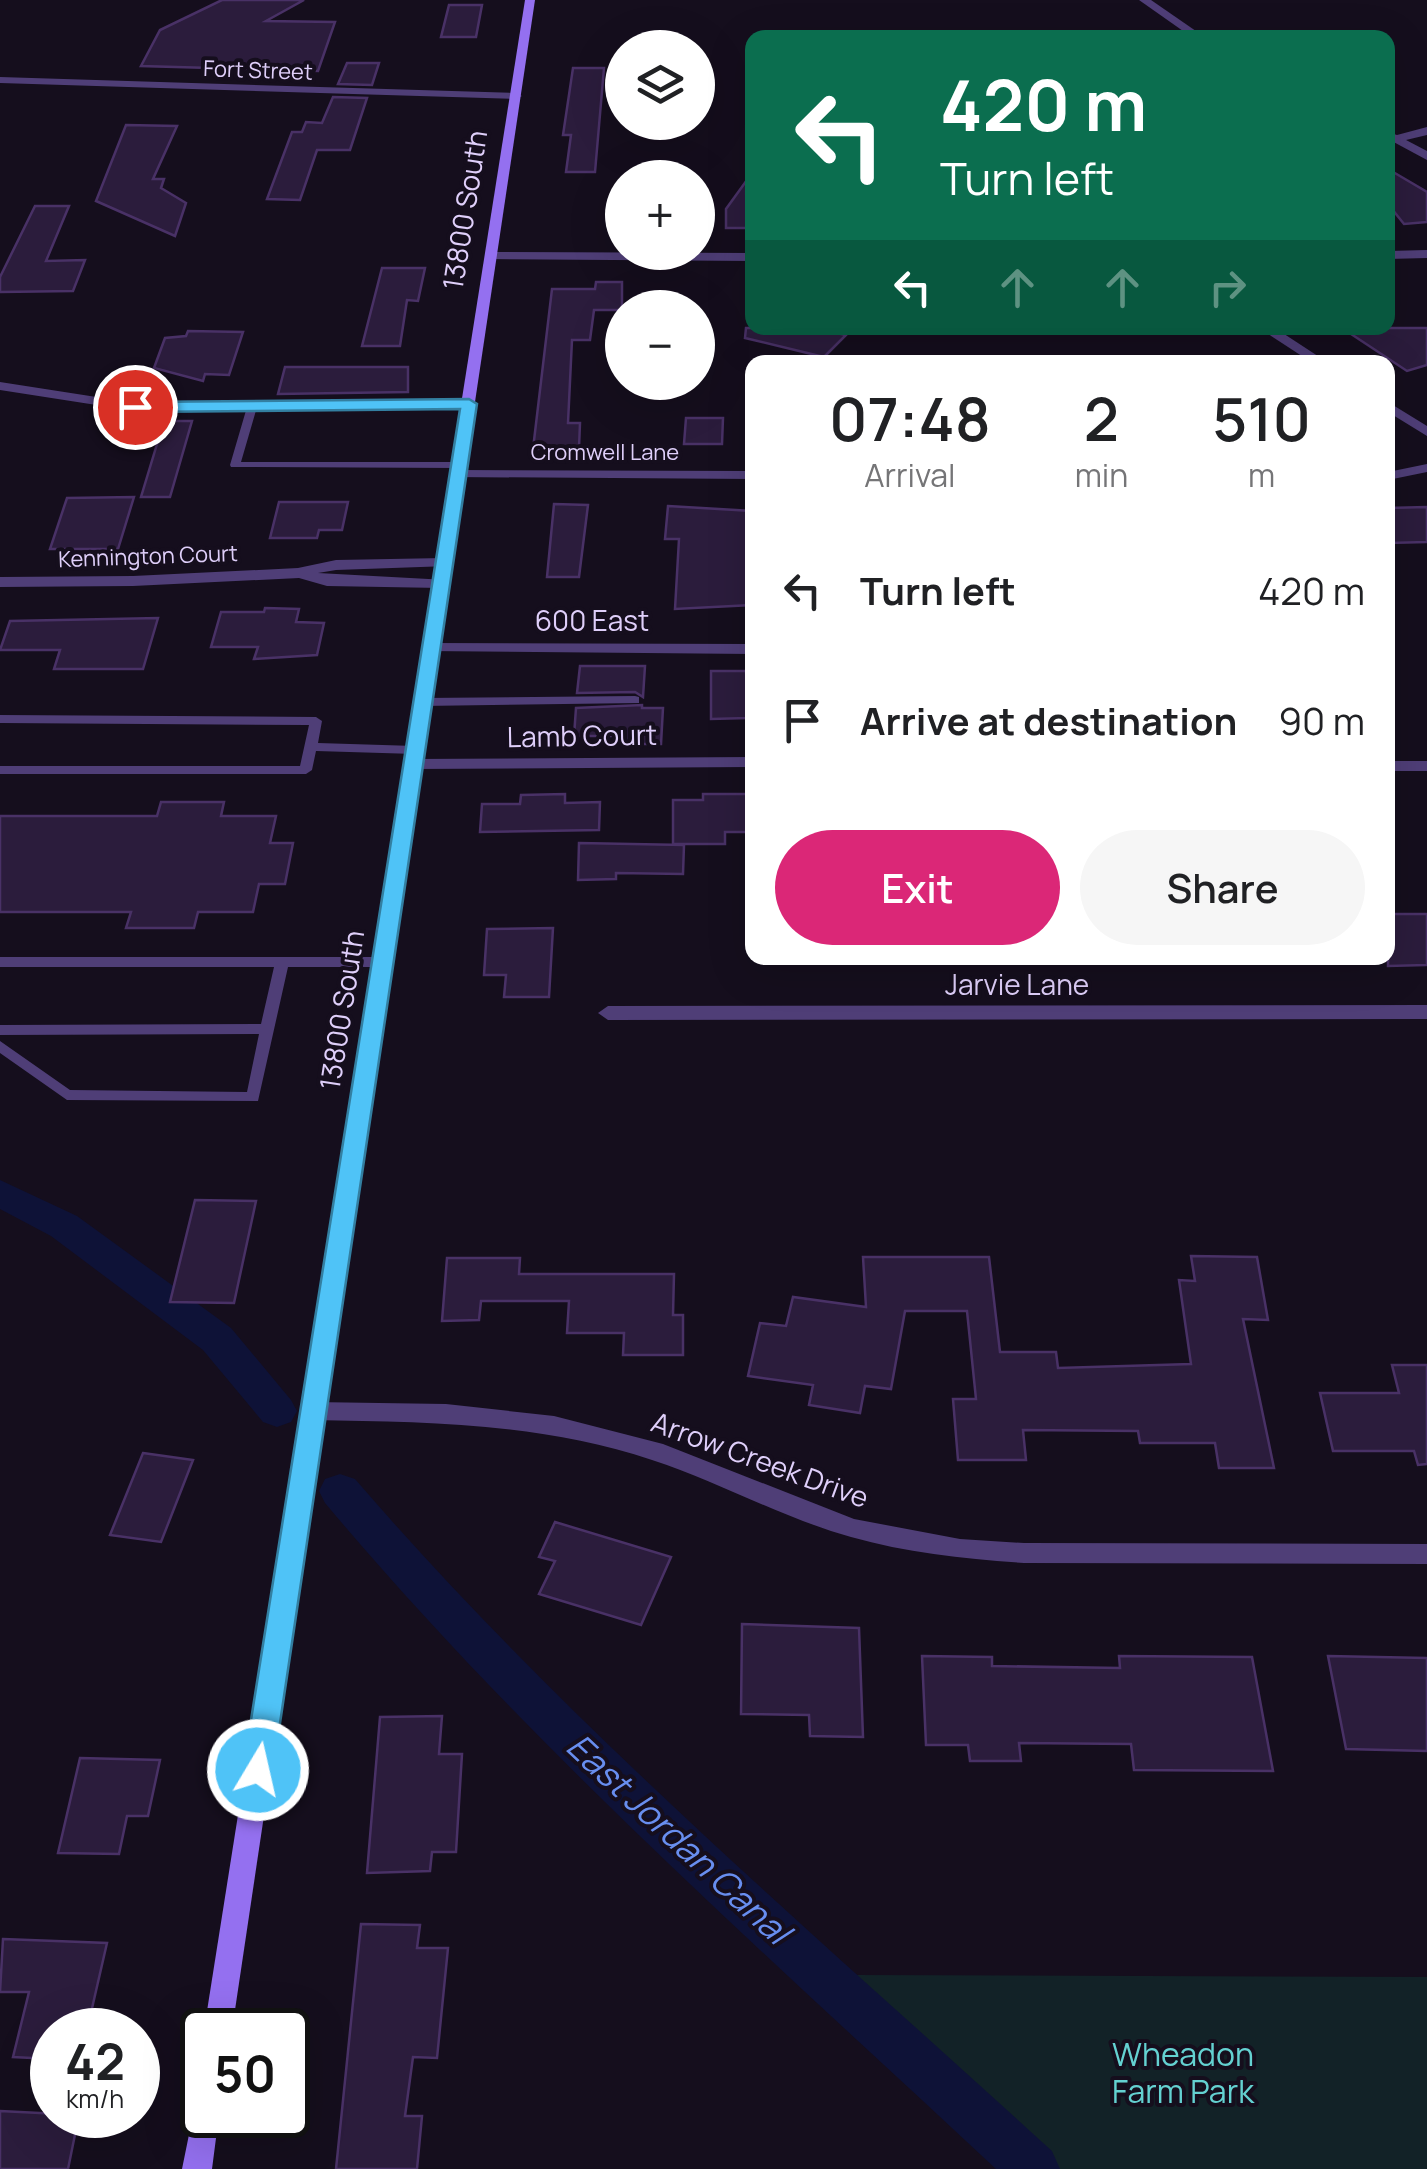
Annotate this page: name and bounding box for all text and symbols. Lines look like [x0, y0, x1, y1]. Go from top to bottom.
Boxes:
map controls [605, 30, 715, 400]
button: layers [605, 30, 715, 140]
street label: Fort Street [203, 53, 313, 87]
text: 420 m [940, 56, 1147, 152]
icon: left [775, 70, 905, 200]
street label: 13800 South [433, 127, 495, 292]
text: Turn left [940, 147, 1114, 209]
button: + [605, 160, 715, 270]
icon: left [885, 260, 940, 315]
icon: ahead [990, 260, 1045, 315]
icon: ahead [1095, 260, 1150, 315]
icon: right [1200, 260, 1255, 315]
button: − [605, 290, 715, 400]
pin [93, 365, 178, 450]
text: 07:48 [829, 377, 991, 459]
text: 2 [1084, 377, 1119, 459]
text: 510 [1212, 377, 1311, 459]
icon: arrive [108, 380, 163, 435]
street label: Cromwell Lane [531, 437, 679, 467]
text: Arrival [864, 453, 956, 497]
text: min [1075, 453, 1128, 497]
text: m [1248, 453, 1275, 497]
street label: Kennington Court [58, 538, 238, 574]
icon: left [775, 563, 830, 618]
text: Turn left [860, 564, 1016, 616]
text: 420 m [1258, 564, 1365, 616]
street label: 600 East [535, 601, 649, 639]
icon: arrive [775, 693, 830, 748]
text: Arrive at destination [860, 694, 1237, 746]
text: 90 m [1278, 694, 1365, 746]
street label: Lamb Court [507, 715, 657, 755]
button: Exit [775, 830, 1060, 945]
button: Share [1080, 830, 1365, 945]
street label: 13800 South [310, 927, 372, 1092]
street label: Jarvie Lane [945, 965, 1089, 1003]
street label: Arrow Creek Drive [647, 1402, 874, 1516]
position arrow [206, 1718, 310, 1822]
water label: East Jordan Canal [557, 1722, 803, 1957]
speed limit sign: 50 [180, 2008, 310, 2138]
text: 42 [65, 2027, 125, 2095]
park label: Wheadon Farm Park [1112, 2032, 1255, 2113]
text: km/h [66, 2081, 124, 2116]

